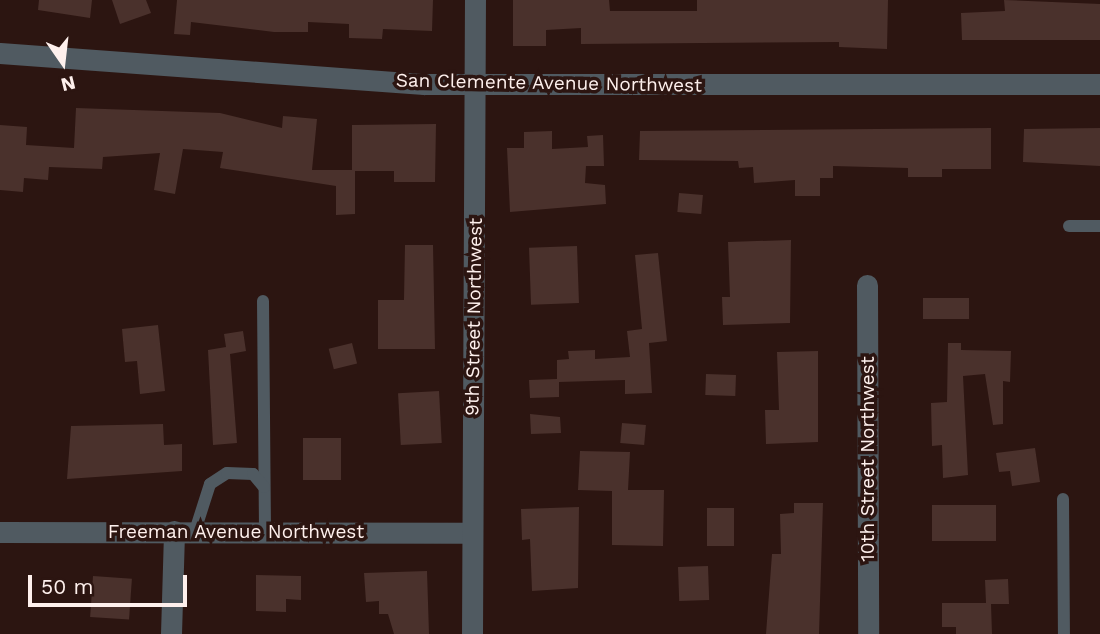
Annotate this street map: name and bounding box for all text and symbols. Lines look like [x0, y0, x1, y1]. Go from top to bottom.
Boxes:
north arrow [28, 28, 98, 98]
street label: San Clemente Avenue Northwest [395, 69, 703, 97]
text: N [59, 71, 78, 97]
street label: 9th Street Northwest [461, 218, 487, 416]
street label: 10th Street Northwest [857, 356, 879, 562]
street label: Freeman Avenue Northwest [107, 521, 365, 543]
scale bar [32, 560, 191, 604]
text: 50 m [41, 574, 93, 599]

